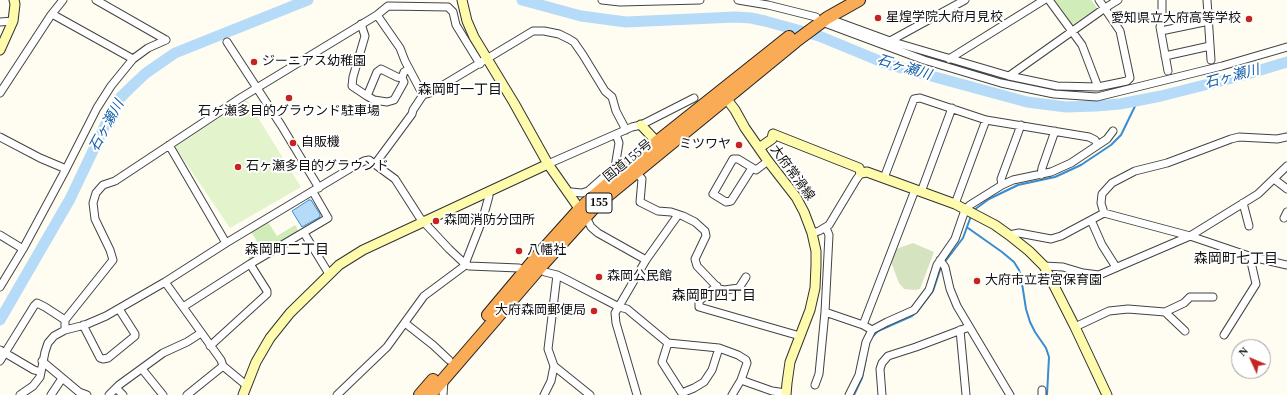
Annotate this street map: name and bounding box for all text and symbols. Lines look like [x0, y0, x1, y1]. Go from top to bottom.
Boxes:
place label: 星煌学院大府月見校 [886, 10, 1003, 26]
place label: 愛知県立大府高等学校 [1111, 11, 1241, 27]
marker: 星煌学院大府月見校 [873, 13, 883, 23]
marker: 愛知県立大府高等学校 [1244, 14, 1254, 24]
water label: 石ヶ瀬川 [875, 52, 933, 84]
place label: ジーニアス幼稚園 [262, 54, 366, 70]
marker: ジーニアス幼稚園 [249, 57, 259, 67]
water label: 石ヶ瀬川 [1203, 62, 1261, 92]
district label: 森岡町一丁目 [418, 82, 502, 98]
marker: 石ヶ瀬多目的グラウンド駐車場 [284, 93, 294, 103]
water label: 石ヶ瀬川 [86, 97, 128, 155]
place label: 石ヶ瀬多目的グラウンド駐車場 [198, 104, 380, 120]
place label: 自販機 [301, 135, 340, 151]
street label: 国道155号 [600, 137, 656, 185]
place label: ミツワヤ [679, 137, 731, 153]
marker: 自販機 [288, 138, 298, 148]
marker: ミツワヤ [734, 140, 744, 150]
street label: 大府常滑線 [767, 142, 817, 204]
place label: 石ヶ瀬多目的グラウンド [246, 159, 389, 175]
marker: 石ヶ瀬多目的グラウンド [233, 162, 243, 172]
road number: 155 [586, 193, 612, 213]
place label: 森岡消防分団所 [444, 213, 535, 229]
marker: 森岡消防分団所 [431, 216, 441, 226]
district label: 森岡町二丁目 [245, 242, 329, 258]
place label: 八幡社 [527, 243, 566, 259]
marker: 八幡社 [514, 246, 524, 256]
district label: 森岡町七丁目 [1194, 251, 1278, 267]
place label: 森岡公民館 [607, 269, 672, 285]
marker: 森岡公民館 [594, 272, 604, 282]
place label: 大府市立若宮保育園 [985, 273, 1102, 289]
marker: 大府市立若宮保育園 [972, 276, 982, 286]
district label: 森岡町四丁目 [672, 288, 756, 304]
place label: 大府森岡郵便局 [495, 303, 586, 319]
marker: 大府森岡郵便局 [589, 306, 599, 316]
north arrow [1231, 339, 1271, 379]
text: N [1236, 344, 1250, 358]

